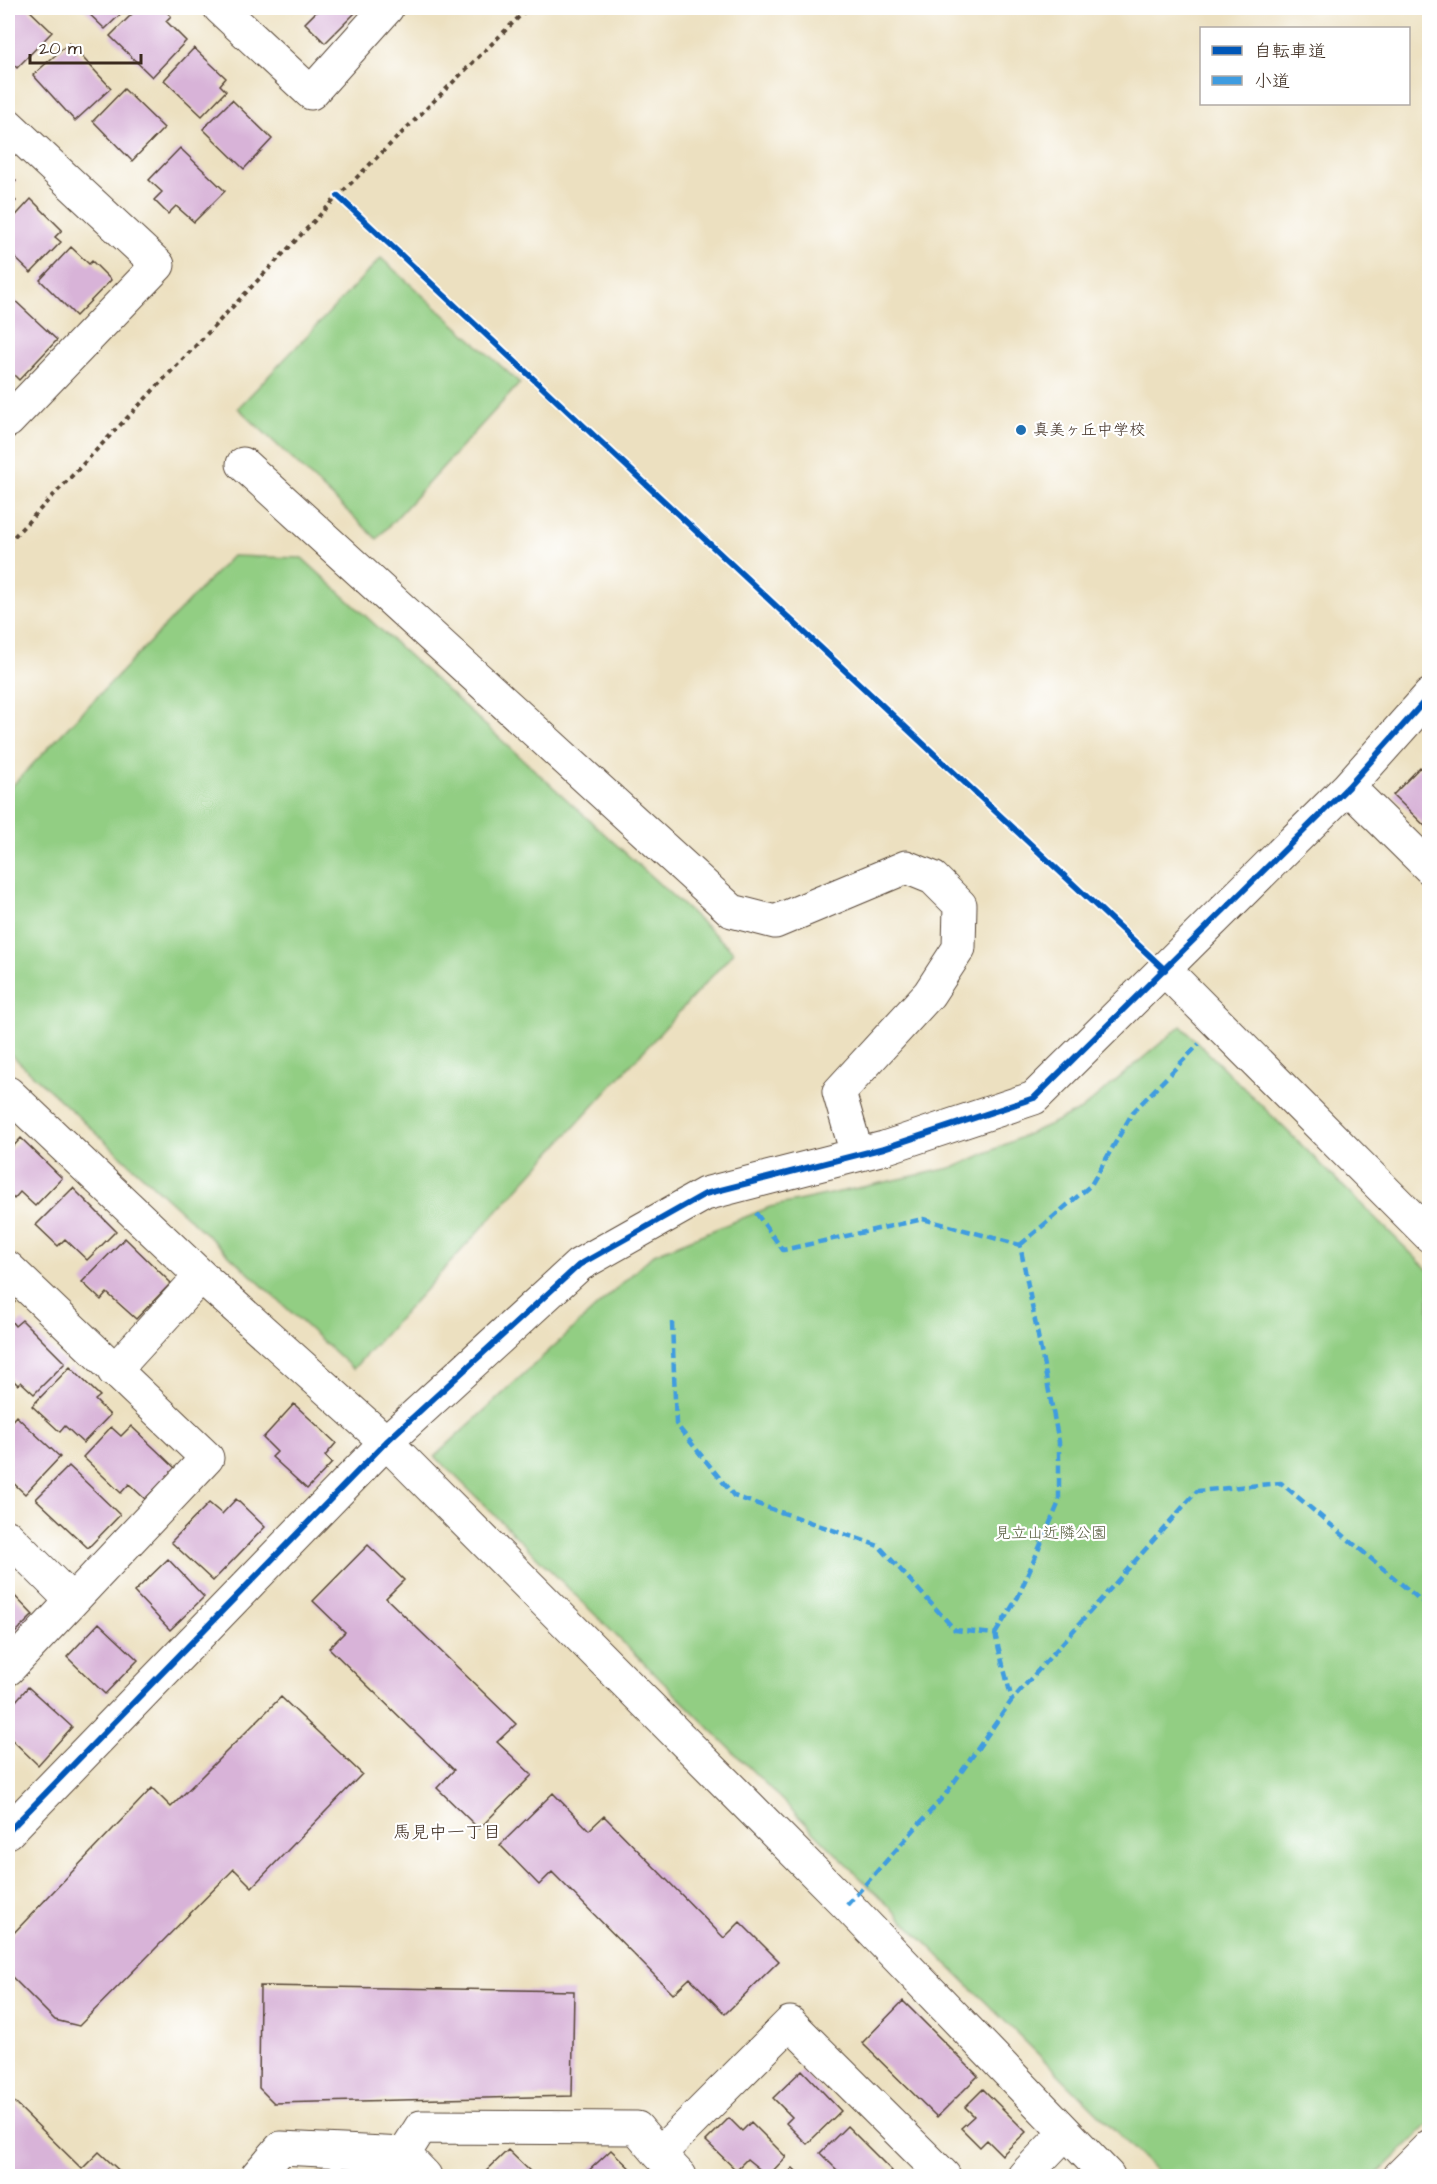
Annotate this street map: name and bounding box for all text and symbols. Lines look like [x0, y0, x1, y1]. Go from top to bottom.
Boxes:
scale bar [30, 27, 141, 65]
legend [1200, 27, 1410, 105]
text: 20 m [39, 36, 82, 61]
text: 自転車道 [1254, 39, 1326, 64]
text: 小道 [1254, 69, 1290, 94]
place label: 真美ヶ丘中学校 [1033, 419, 1145, 441]
marker: 真美ヶ丘中学校 [1014, 423, 1028, 437]
park label: 見立山近隣公園 [995, 1522, 1107, 1544]
district label: 馬見中一丁目 [393, 1820, 501, 1845]

